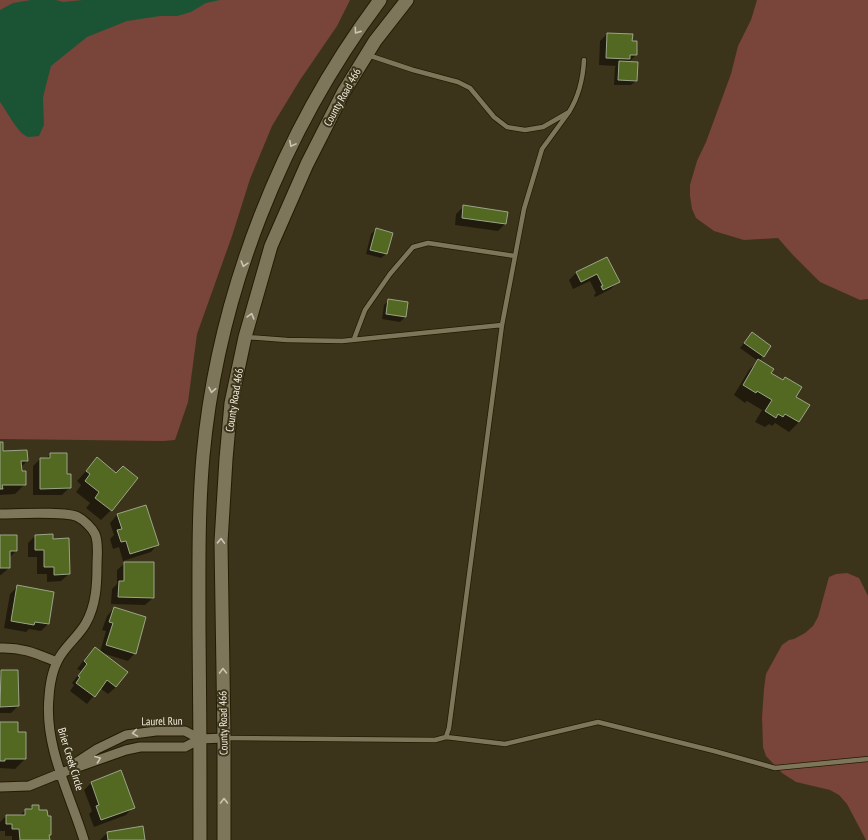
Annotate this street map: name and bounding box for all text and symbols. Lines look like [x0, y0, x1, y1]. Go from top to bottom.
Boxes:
one-way arrow [355, 27, 362, 34]
street label: County Road 466 [320, 66, 364, 128]
one-way arrow [289, 140, 297, 147]
one-way arrow [240, 260, 249, 267]
one-way arrow [246, 312, 255, 319]
street label: County Road 466 [222, 367, 246, 433]
one-way arrow [208, 387, 217, 393]
one-way arrow [217, 538, 225, 544]
one-way arrow [219, 668, 227, 674]
street label: County Road 466 [215, 691, 231, 755]
street label: Laurel Run [141, 714, 183, 728]
street label: Brier Creek Circle [55, 726, 87, 793]
one-way arrow [132, 728, 138, 737]
one-way arrow [94, 756, 101, 764]
one-way arrow [220, 798, 228, 804]

